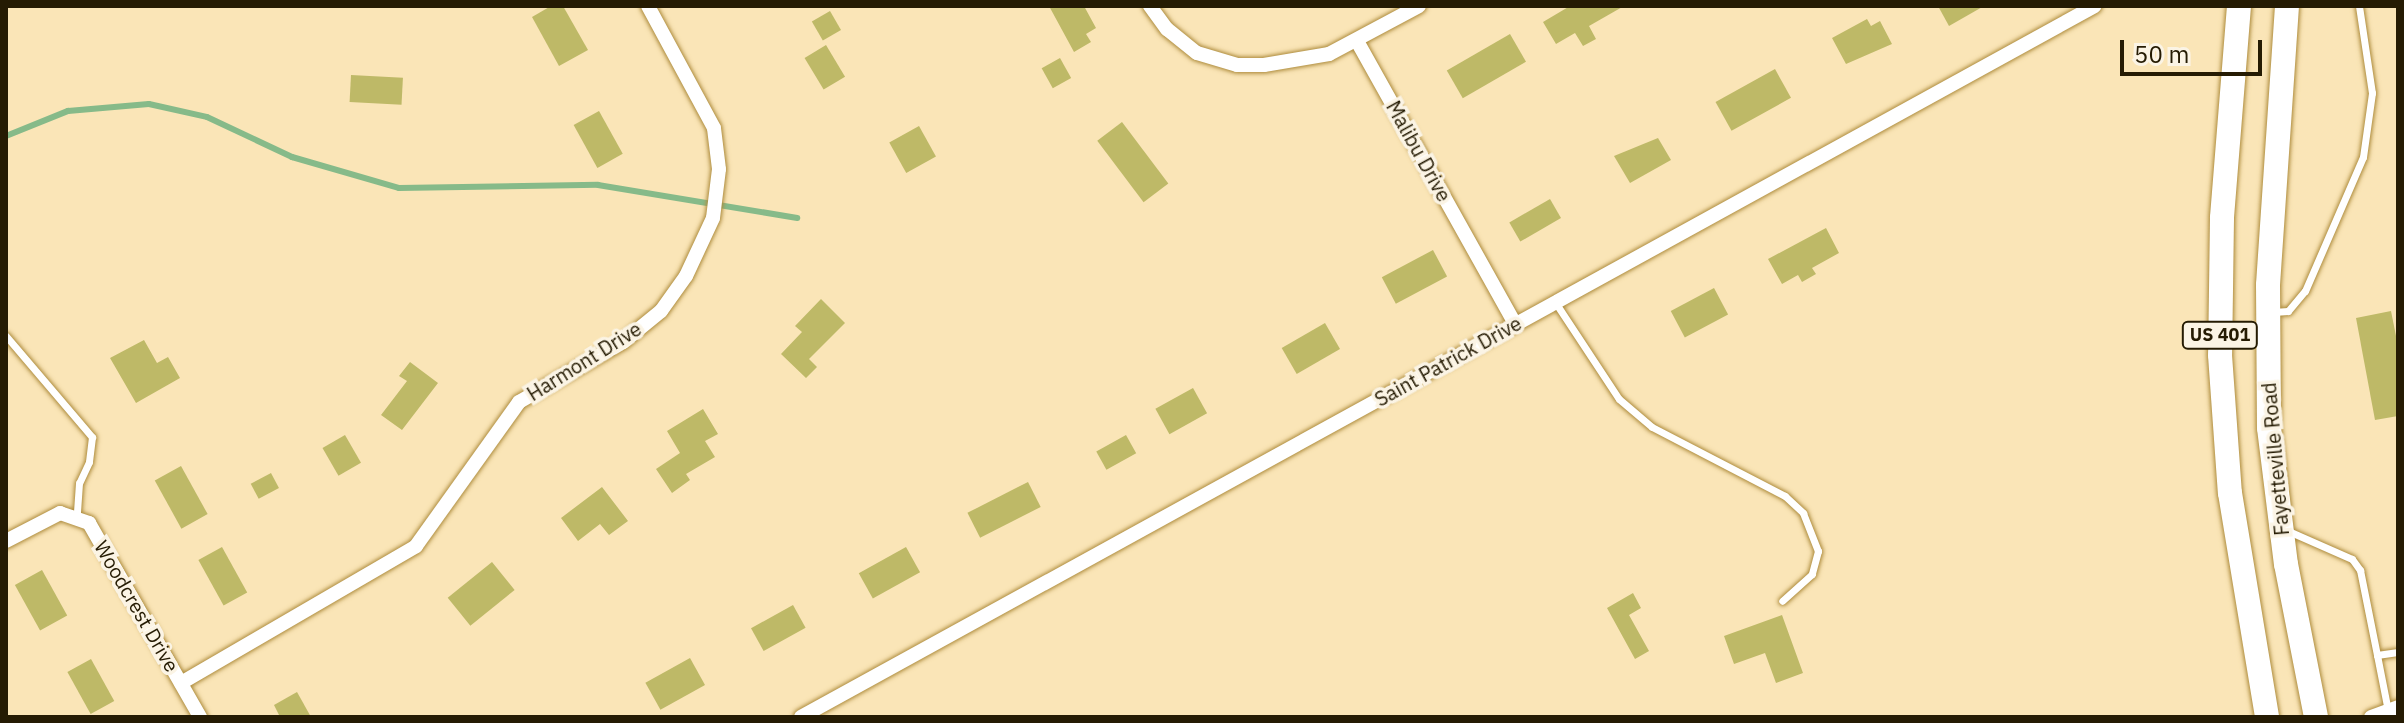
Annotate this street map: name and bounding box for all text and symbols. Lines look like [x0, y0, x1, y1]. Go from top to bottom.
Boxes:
scale bar [2124, 24, 2266, 74]
text: 50 m [2134, 38, 2189, 70]
street label: Malibu Drive [1381, 96, 1457, 206]
street label: Saint Patrick Drive [1370, 311, 1526, 411]
street label: Harmont Drive [522, 316, 646, 406]
road number: US 401 [2180, 321, 2260, 349]
street label: Fayetteville Road [2256, 381, 2294, 537]
street label: Woodcrest Drive [90, 536, 184, 676]

